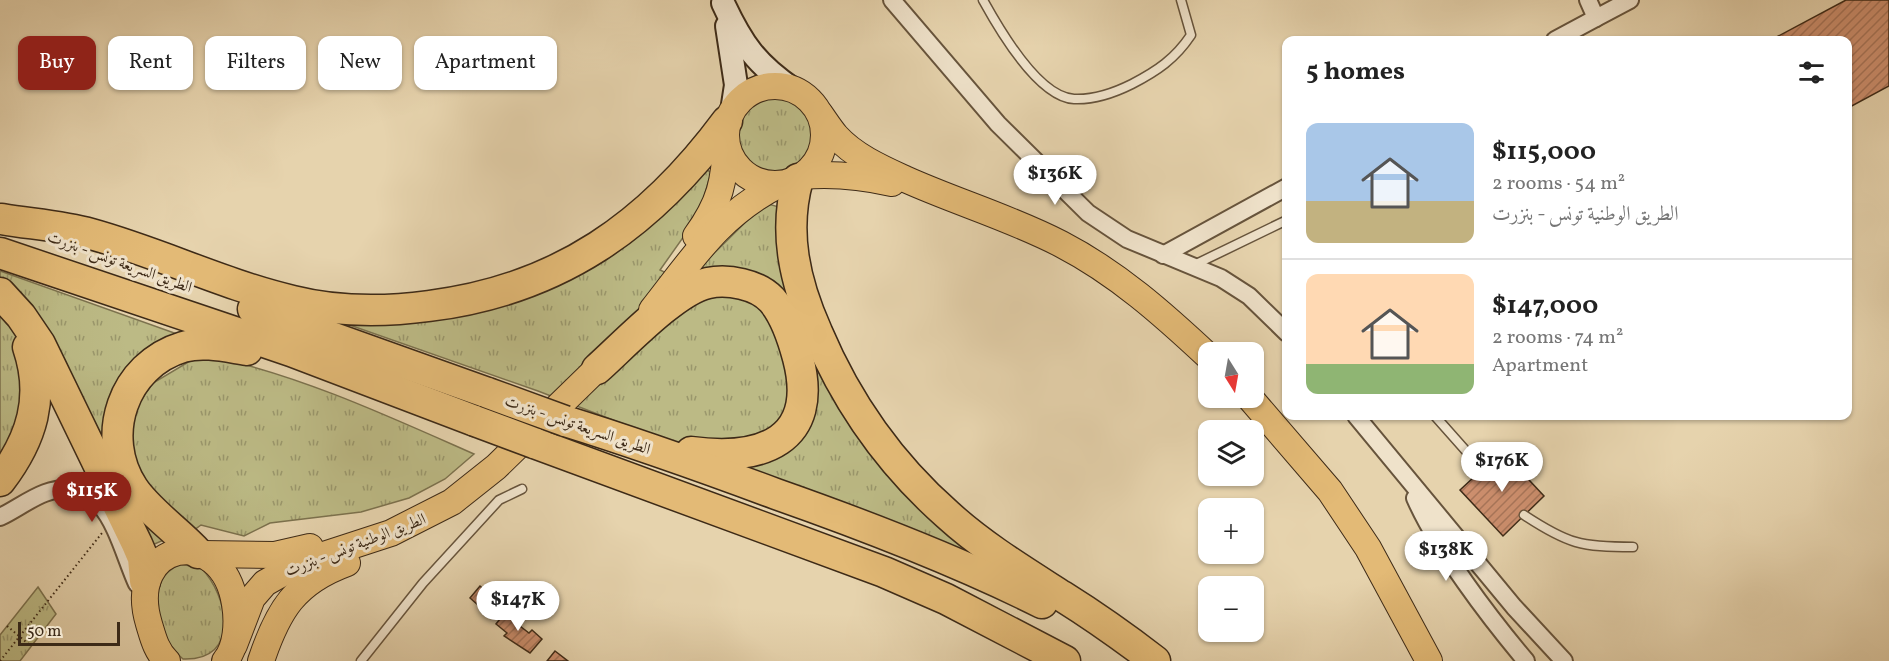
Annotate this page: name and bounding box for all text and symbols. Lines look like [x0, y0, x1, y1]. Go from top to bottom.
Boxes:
chip: Buy [18, 36, 96, 90]
chip: Rent [108, 36, 193, 90]
chip: Filters [205, 36, 306, 90]
chip: New [318, 36, 402, 90]
chip: Apartment [414, 36, 557, 90]
text: 5 homes [1306, 54, 1405, 90]
icon: filters [1795, 56, 1828, 89]
text: $115,000 [1492, 134, 1596, 170]
icon: home [1354, 147, 1426, 219]
pin: $136K [1013, 155, 1097, 206]
text: $136K [1028, 160, 1082, 188]
text: 2 rooms · 54 m² [1492, 170, 1625, 198]
text: الطريق الوطنية تونس - بنزرت [1492, 201, 1679, 229]
street label: الطريق السريعة تونس - بنزرت [44, 226, 195, 299]
text: $147,000 [1492, 288, 1598, 324]
icon: home [1354, 298, 1426, 370]
text: 2 rooms · 74 m² [1492, 324, 1623, 352]
north arrow [1198, 342, 1264, 408]
map controls [1198, 342, 1264, 642]
text: Apartment [1492, 352, 1588, 380]
street label: الطريق السريعة تونس - بنزرت [502, 391, 653, 461]
button: layers [1198, 420, 1264, 486]
pin: $176K [1460, 442, 1544, 493]
text: $176K [1475, 447, 1529, 475]
pin: $115K [50, 472, 134, 523]
text: $115K [66, 477, 118, 505]
button: + [1198, 498, 1264, 564]
street label: الطريق الوطنية تونس - بنزرت [282, 509, 429, 583]
pin: $138K [1404, 531, 1488, 582]
text: $138K [1419, 536, 1473, 564]
button: − [1198, 576, 1264, 642]
pin: $147K [476, 581, 560, 632]
text: $147K [490, 586, 546, 614]
scale bar [18, 619, 120, 646]
text: 50 m [27, 621, 61, 643]

